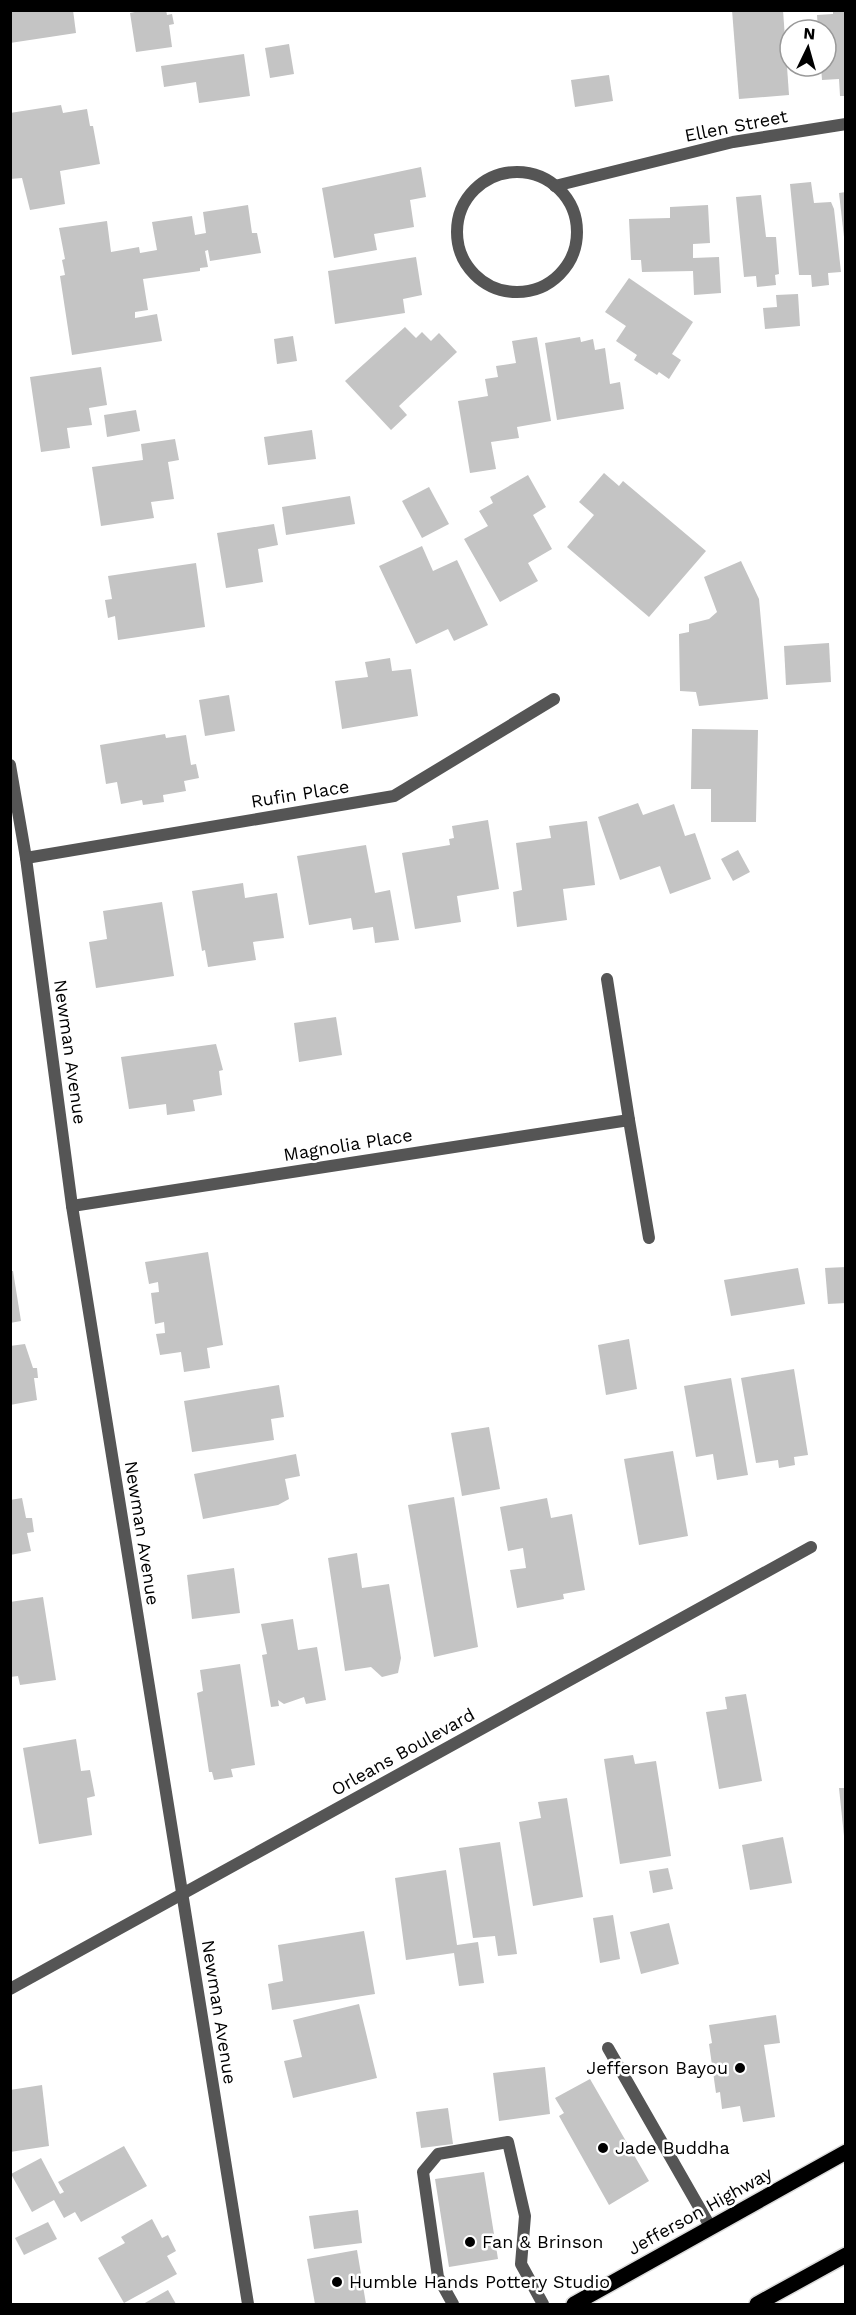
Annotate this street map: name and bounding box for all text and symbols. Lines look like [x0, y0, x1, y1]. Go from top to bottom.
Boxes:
north arrow [778, 18, 838, 78]
text: N [803, 24, 816, 44]
street label: Ellen Street [683, 105, 790, 146]
street label: Rufin Place [249, 775, 351, 812]
street label: Newman Avenue [50, 978, 91, 1126]
street label: Magnolia Place [282, 1124, 414, 1165]
street label: Newman Avenue [121, 1459, 164, 1607]
street label: Orleans Boulevard [327, 1703, 478, 1800]
street label: Newman Avenue [198, 1938, 241, 2086]
place label: Jefferson Bayou [586, 2057, 728, 2078]
marker: Jefferson Bayou [733, 2061, 747, 2075]
place label: Jade Buddha [615, 2137, 730, 2158]
marker: Jade Buddha [596, 2141, 610, 2155]
street label: Jefferson Highway [624, 2162, 776, 2259]
place label: Fan & Brinson [482, 2231, 603, 2252]
marker: Fan & Brinson [463, 2235, 477, 2249]
place label: Humble Hands Pottery Studio [349, 2271, 610, 2292]
marker: Humble Hands Pottery Studio [330, 2275, 344, 2289]

